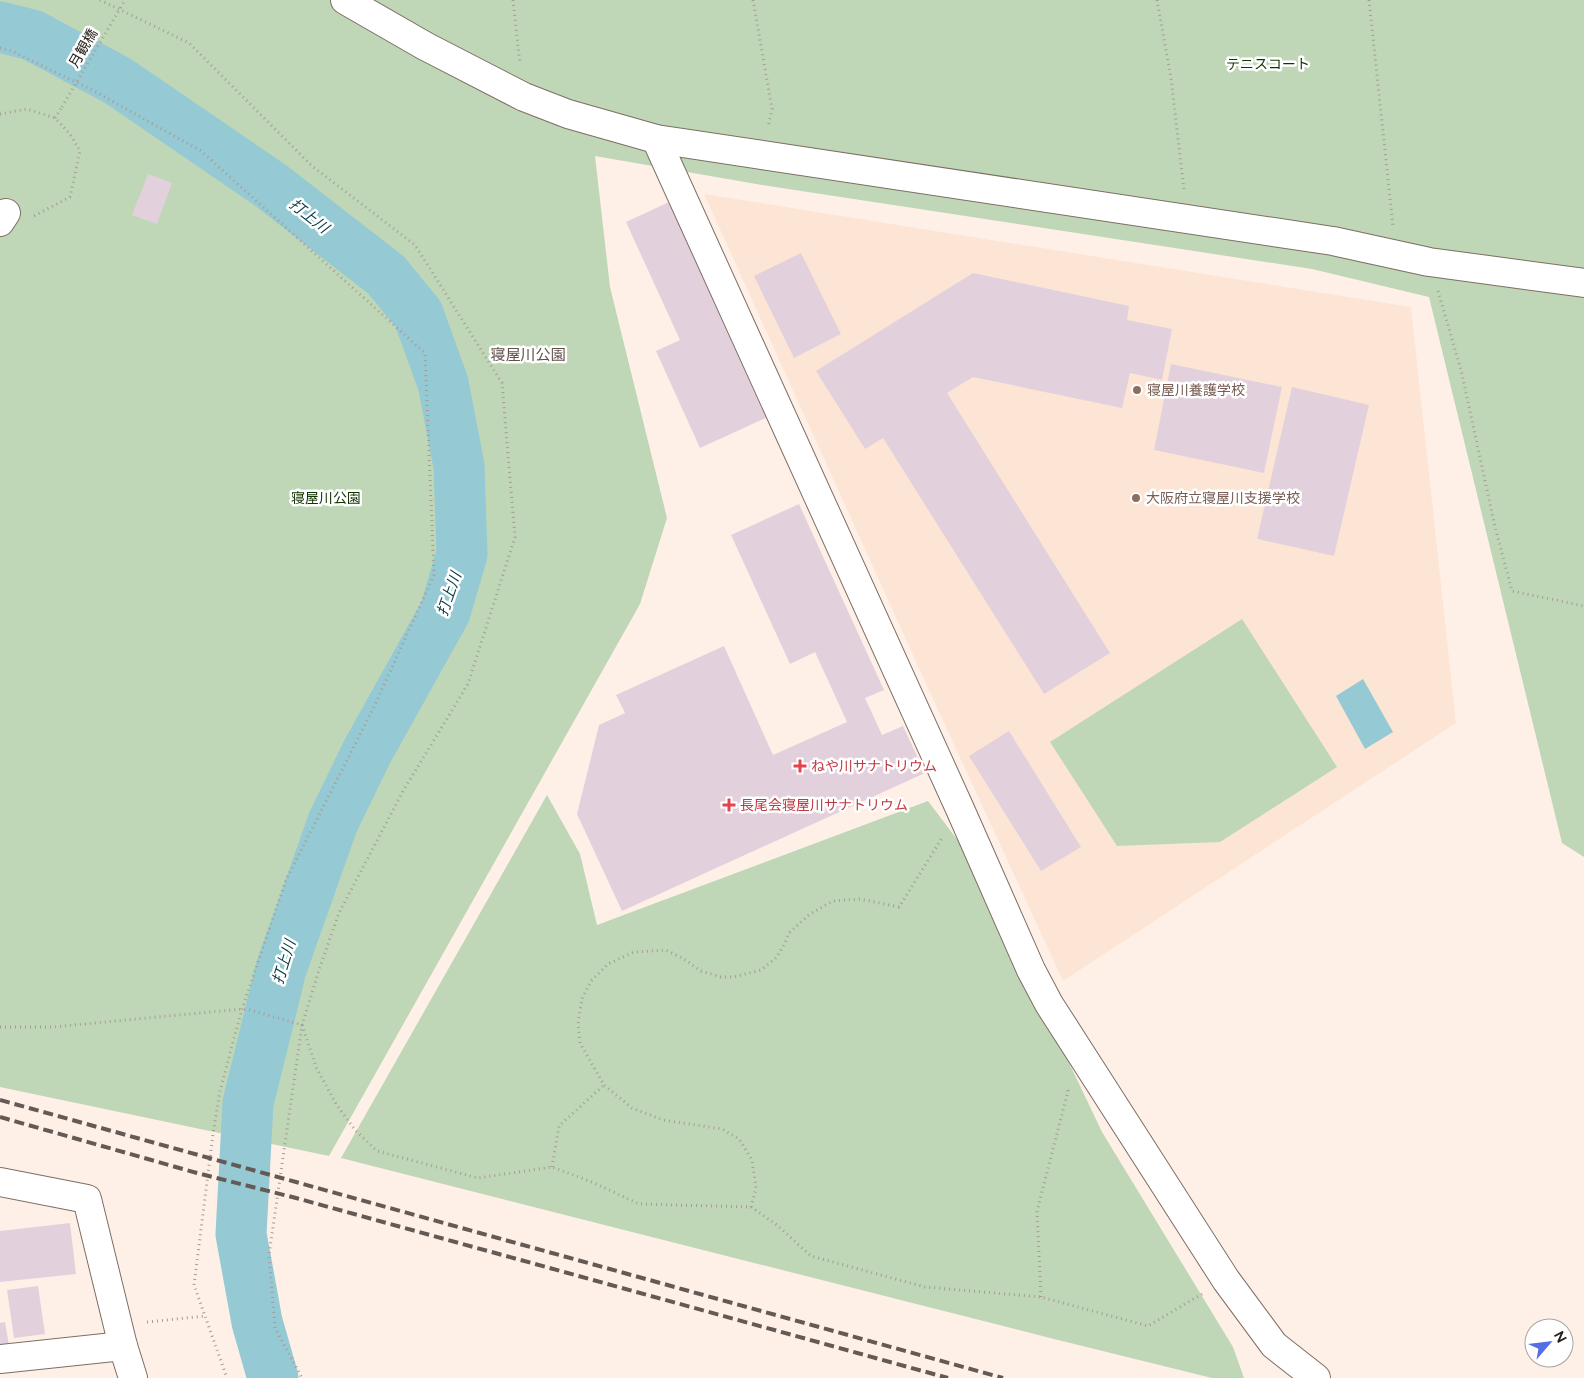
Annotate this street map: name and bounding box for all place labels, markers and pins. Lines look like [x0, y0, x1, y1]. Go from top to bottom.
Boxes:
place label: 寝屋川養護学校 [1147, 382, 1245, 398]
marker: 寝屋川養護学校 [1131, 384, 1143, 396]
place label: 大阪府立寝屋川支援学校 [1146, 490, 1300, 506]
marker: 大阪府立寝屋川支援学校 [1130, 492, 1142, 504]
place label: ねや川サナトリウム [811, 758, 937, 774]
marker: ねや川サナトリウム [793, 759, 807, 773]
place label: 長尾会寝屋川サナトリウム [740, 797, 908, 813]
marker: 長尾会寝屋川サナトリウム [722, 798, 736, 812]

